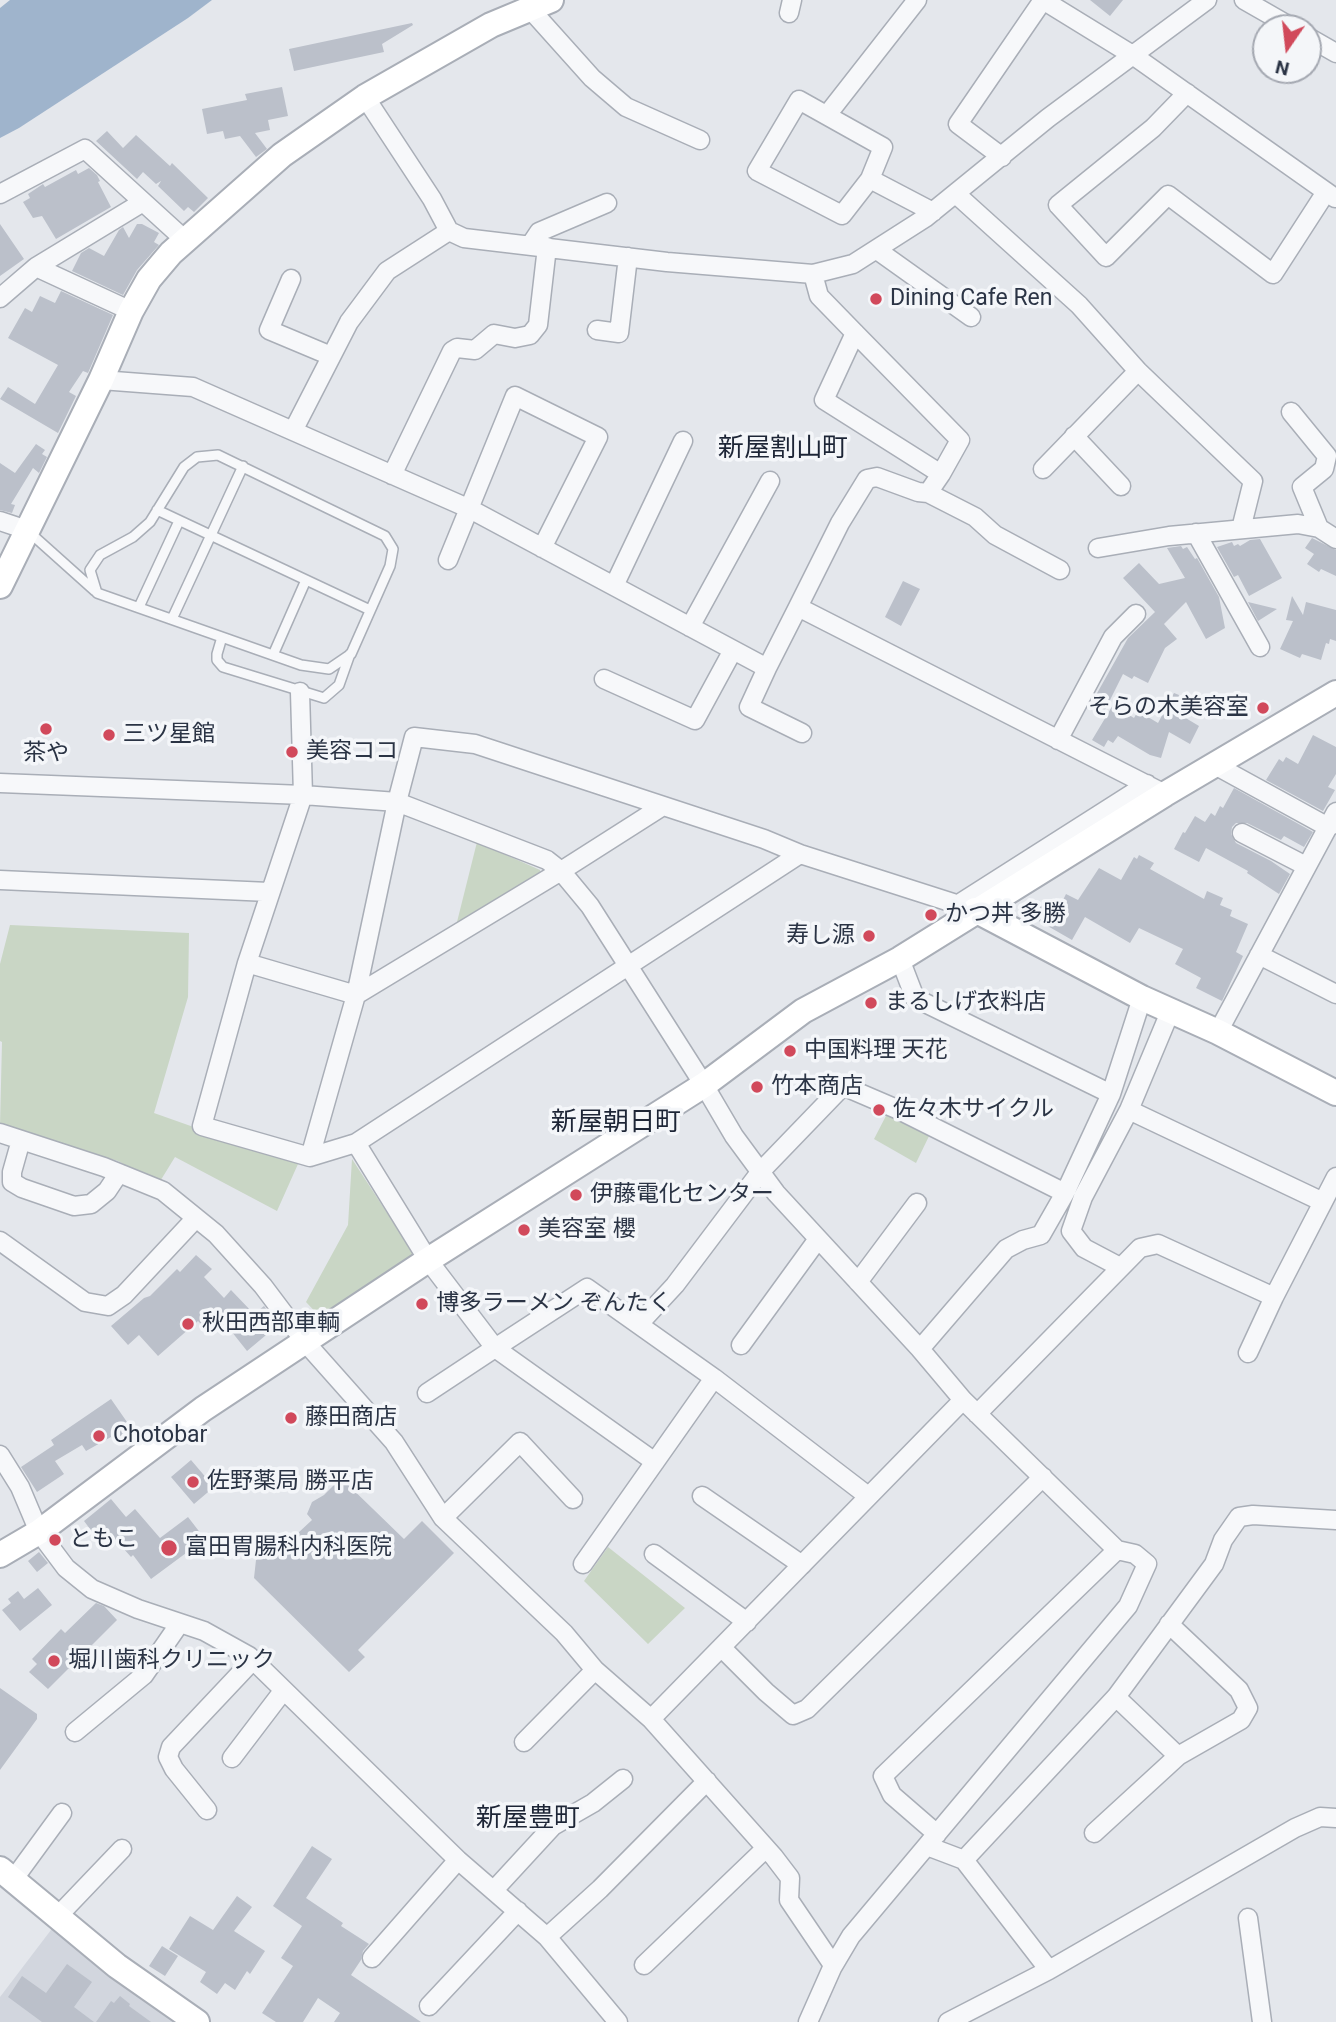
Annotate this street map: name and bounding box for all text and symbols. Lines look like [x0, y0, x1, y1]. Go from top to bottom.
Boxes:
north arrow [1252, 14, 1322, 84]
text: N [1273, 55, 1292, 81]
place label: Dining Cafe Ren [890, 285, 1052, 313]
marker: Dining Cafe Ren [868, 291, 884, 307]
district label: 新屋割山町 [718, 433, 848, 465]
place label: そらの木美容室 [1088, 694, 1249, 722]
marker: そらの木美容室 [1255, 700, 1271, 716]
marker: 茶や [38, 721, 54, 737]
place label: 三ツ星館 [123, 721, 215, 749]
marker: 三ツ星館 [101, 727, 117, 743]
place label: 美容ココ [306, 738, 398, 766]
place label: 茶や [23, 740, 69, 768]
marker: 美容ココ [284, 744, 300, 760]
place label: かつ丼 多勝 [945, 901, 1066, 929]
marker: かつ丼 多勝 [923, 907, 939, 923]
place label: 寿し源 [786, 922, 855, 950]
marker: 寿し源 [861, 928, 877, 944]
place label: まるしげ衣料店 [885, 989, 1046, 1017]
marker: まるしげ衣料店 [863, 995, 879, 1011]
place label: 中国料理 天花 [804, 1037, 948, 1065]
marker: 中国料理 天花 [782, 1043, 798, 1059]
place label: 竹本商店 [771, 1073, 863, 1101]
marker: 竹本商店 [749, 1079, 765, 1095]
place label: 佐々木サイクル [893, 1096, 1054, 1124]
marker: 佐々木サイクル [871, 1102, 887, 1118]
district label: 新屋朝日町 [551, 1107, 681, 1139]
place label: 伊藤電化センター [590, 1181, 774, 1209]
marker: 伊藤電化センター [568, 1187, 584, 1203]
place label: 美容室 櫻 [538, 1216, 636, 1244]
marker: 美容室 櫻 [516, 1222, 532, 1238]
place label: 博多ラーメン ぞんたく [436, 1290, 672, 1318]
marker: 博多ラーメン ぞんたく [414, 1296, 430, 1312]
place label: 秋田西部車輌 [202, 1310, 340, 1338]
marker: 秋田西部車輌 [180, 1316, 196, 1332]
place label: 藤田商店 [305, 1404, 397, 1432]
marker: 藤田商店 [283, 1410, 299, 1426]
place label: Chotobar [113, 1422, 207, 1450]
marker: Chotobar [91, 1428, 107, 1444]
place label: 佐野薬局 勝平店 [207, 1468, 374, 1496]
marker: 佐野薬局 勝平店 [185, 1474, 201, 1490]
place label: ともこ [69, 1526, 138, 1554]
marker: ともこ [47, 1532, 63, 1548]
place label: 富田胃腸科内科医院 [185, 1534, 392, 1562]
marker: 富田胃腸科内科医院 [159, 1538, 179, 1558]
place label: 堀川歯科クリニック [68, 1647, 275, 1675]
marker: 堀川歯科クリニック [46, 1653, 62, 1669]
district label: 新屋豊町 [476, 1803, 580, 1835]

